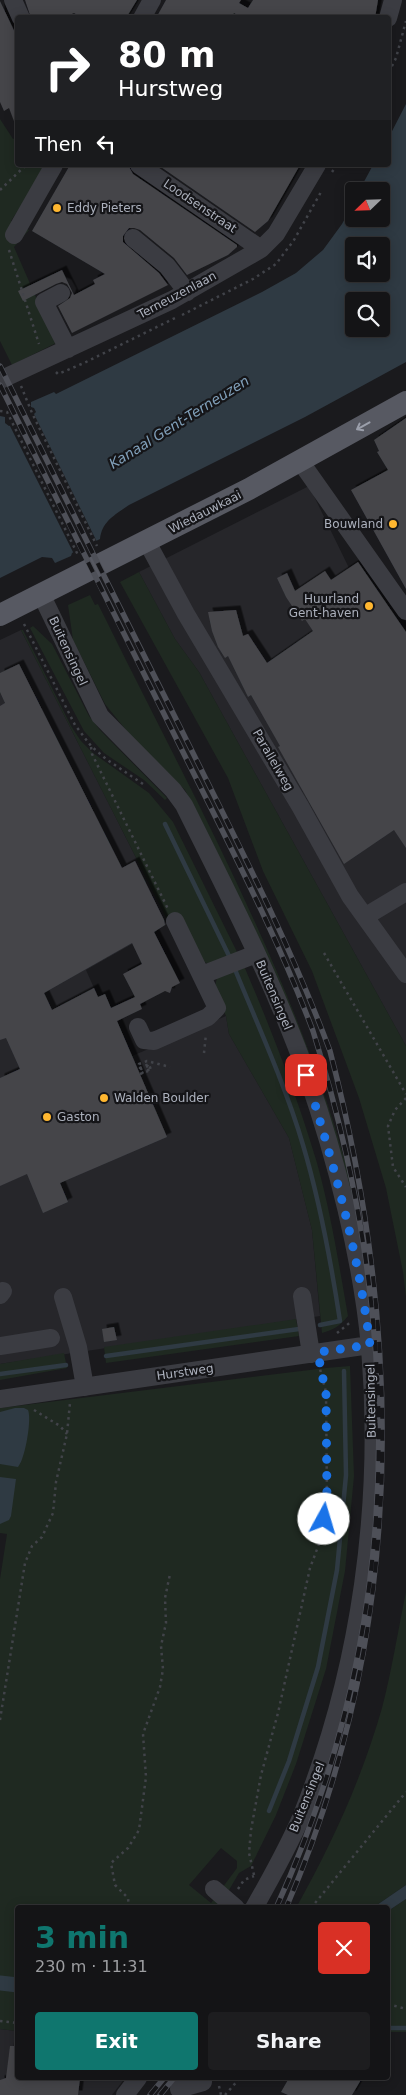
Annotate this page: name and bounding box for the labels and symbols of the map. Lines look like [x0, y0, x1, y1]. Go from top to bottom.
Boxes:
street label: Loodsenstraat [161, 176, 240, 236]
north arrow [345, 182, 390, 228]
place label: Eddy Pieters [67, 201, 142, 215]
marker: Eddy Pieters [51, 202, 63, 214]
street label: Terneuzenlaan [134, 268, 219, 322]
water label: Kanaal Gent-Terneuzen [106, 372, 252, 472]
one-way arrow [356, 421, 371, 431]
street label: Wiedauwkaai [166, 488, 244, 536]
place label: Bouwland [324, 517, 383, 531]
marker: Bouwland [387, 518, 399, 530]
place label: Huurland Gent-haven [289, 592, 359, 620]
marker: Huurland Gent-haven [363, 600, 375, 612]
street label: Buitensingel [46, 614, 90, 688]
street label: Parallelweg [250, 727, 296, 793]
street label: Buitensingel [253, 958, 295, 1032]
pin [285, 1054, 327, 1096]
place label: Walden Boulder [114, 1091, 209, 1105]
marker: Walden Boulder [98, 1092, 110, 1104]
place label: Gaston [57, 1110, 100, 1124]
marker: Gaston [41, 1111, 53, 1123]
street label: Hurstweg [156, 1361, 214, 1383]
street label: Buitensingel [363, 1364, 379, 1438]
position arrow [297, 1492, 349, 1544]
street label: Buitensingel [287, 1760, 327, 1834]

